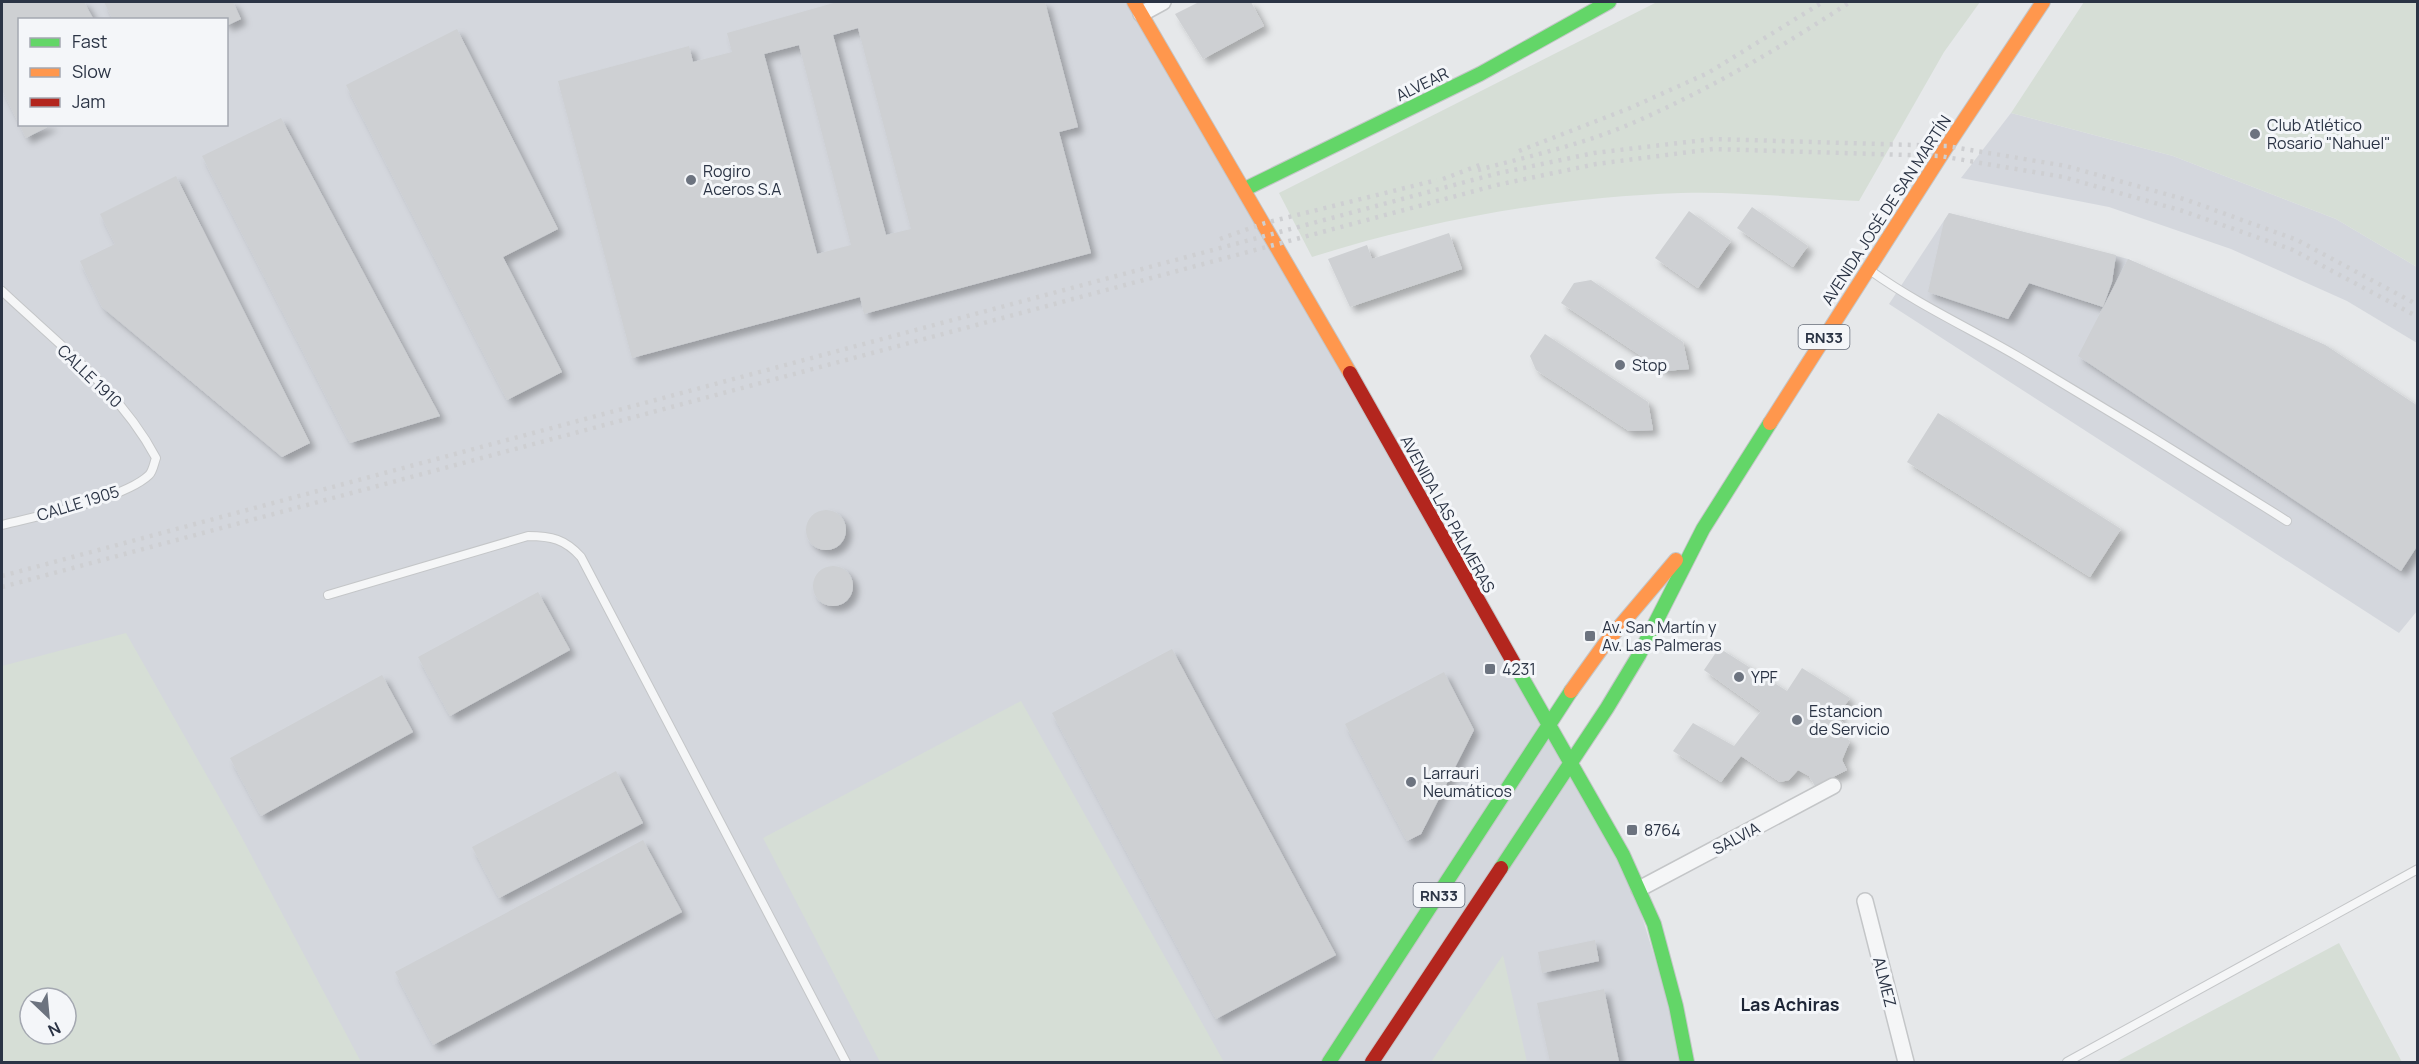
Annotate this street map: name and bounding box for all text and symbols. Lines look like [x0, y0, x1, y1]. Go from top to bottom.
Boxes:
legend [18, 18, 228, 126]
text: Fast [72, 29, 107, 53]
text: Slow [72, 59, 112, 83]
street label: ALVEAR [1392, 62, 1452, 106]
text: Jam [72, 89, 106, 113]
street label: AVENIDA JOSÉ DE SAN MARTÍN [1816, 111, 1956, 309]
place label: Club Atlético Rosario "Nahuel" [2267, 114, 2390, 154]
marker: Club Atlético Rosario "Nahuel" [2248, 127, 2262, 141]
place label: Rogiro Aceros S.A [703, 160, 781, 200]
marker: Rogiro Aceros S.A [684, 173, 698, 187]
road number: RN33 [1798, 325, 1850, 349]
street label: CALLE 1910 [53, 340, 127, 412]
place label: Stop [1632, 354, 1667, 376]
marker: Stop [1613, 358, 1627, 372]
street label: AVENIDA LAS PALMERAS [1396, 431, 1501, 597]
street label: CALLE 1905 [34, 480, 122, 526]
place label: Av. San Martín y Av. Las Palmeras [1602, 616, 1722, 656]
marker: Av. San Martín y Av. Las Palmeras [1583, 629, 1597, 643]
place label: 4231 [1502, 658, 1536, 680]
marker: 4231 [1483, 662, 1497, 676]
place label: YPF [1751, 666, 1778, 688]
marker: YPF [1732, 670, 1746, 684]
place label: Estancion de Servicio [1809, 700, 1890, 740]
marker: Estancion de Servicio [1790, 713, 1804, 727]
place label: Larrauri Neumáticos [1423, 762, 1512, 802]
marker: Larrauri Neumáticos [1404, 775, 1418, 789]
street label: SALVIA [1709, 816, 1763, 860]
place label: 8764 [1644, 819, 1681, 841]
marker: 8764 [1625, 823, 1639, 837]
road number: RN33 [1414, 883, 1464, 907]
street label: ALMEZ [1868, 955, 1902, 1009]
north arrow [18, 986, 78, 1046]
district label: Las Achiras [1740, 992, 1840, 1016]
text: N [45, 1017, 65, 1042]

